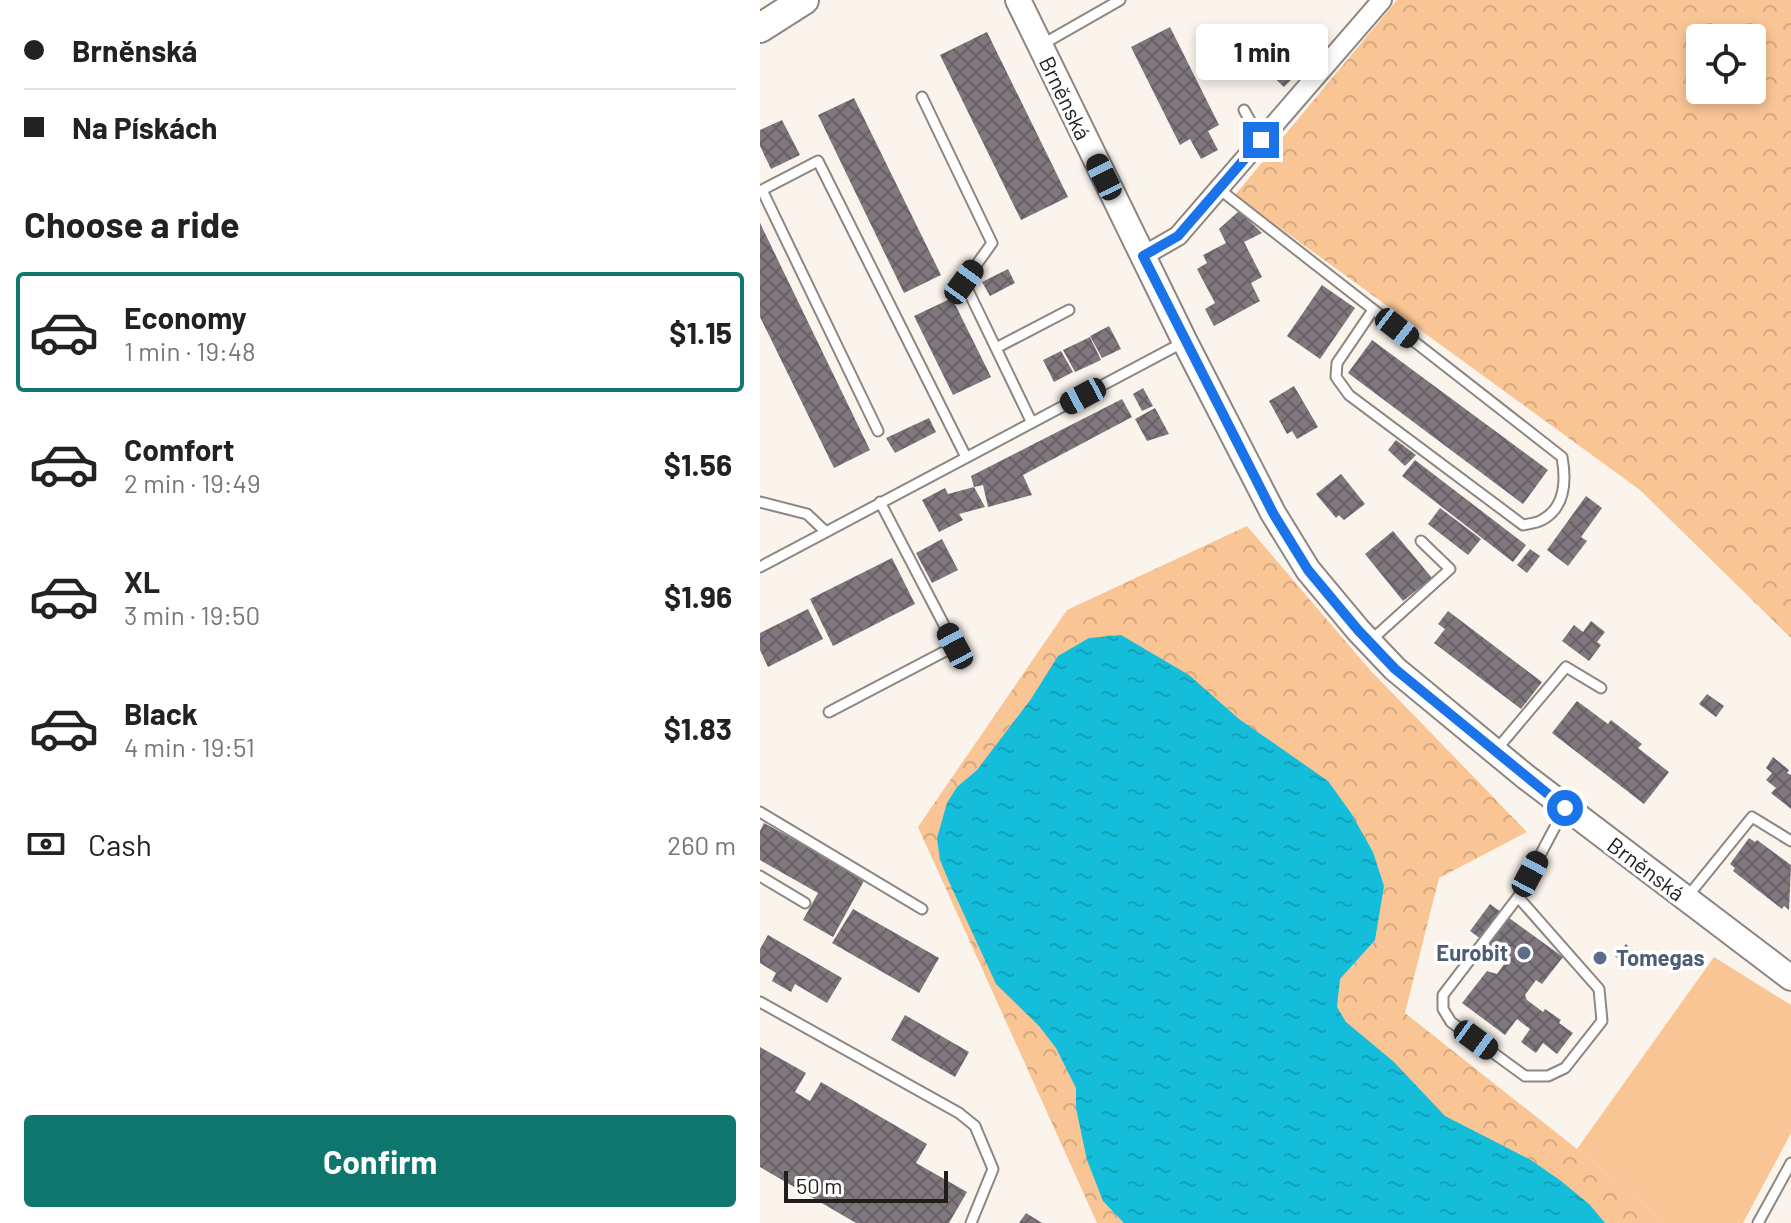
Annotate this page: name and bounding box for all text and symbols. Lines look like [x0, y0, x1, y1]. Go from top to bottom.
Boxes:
callout: 1 min [1195, 24, 1327, 80]
map controls [1686, 24, 1766, 104]
button: locate [1686, 24, 1766, 104]
text: Brněnská [72, 32, 197, 68]
text: 1 min [1234, 36, 1290, 67]
street label: Brněnská [1035, 52, 1097, 144]
text: Na Pískách [72, 109, 217, 145]
route end [1243, 122, 1279, 158]
car [1083, 150, 1125, 204]
text: Choose a ride [24, 202, 240, 245]
car [940, 256, 988, 308]
icon: car [28, 296, 100, 368]
text: Economy [124, 299, 247, 335]
car [1371, 304, 1423, 352]
text: $1.15 [669, 314, 732, 350]
text: 1 min · 19:48 [124, 335, 256, 366]
car [1056, 374, 1110, 418]
icon: car [28, 428, 100, 500]
text: Comfort [124, 431, 234, 467]
text: $1.56 [664, 446, 732, 482]
text: 2 min · 19:49 [124, 467, 260, 498]
icon: car [28, 560, 100, 632]
text: XL [124, 563, 160, 599]
text: $1.96 [664, 578, 732, 614]
text: 3 min · 19:50 [124, 599, 260, 630]
car [933, 619, 977, 673]
icon: car [28, 692, 100, 764]
text: Black [124, 695, 198, 731]
text: $1.83 [664, 710, 732, 746]
text: 4 min · 19:51 [124, 731, 255, 762]
route start [1547, 790, 1583, 826]
icon: cash [24, 822, 68, 866]
text: Cash [88, 826, 152, 862]
text: 260 m [667, 829, 736, 860]
street label: Brněnská [1603, 831, 1690, 906]
car [1508, 847, 1552, 901]
place label: Eurobit [1436, 939, 1508, 965]
marker: Eurobit [1515, 944, 1533, 962]
place label: Tomegas [1616, 944, 1704, 970]
marker: Tomegas [1591, 949, 1609, 967]
car [1450, 1016, 1502, 1064]
button: Confirm [24, 1115, 736, 1207]
scale bar [784, 1167, 948, 1203]
text: 50 m [796, 1172, 842, 1198]

